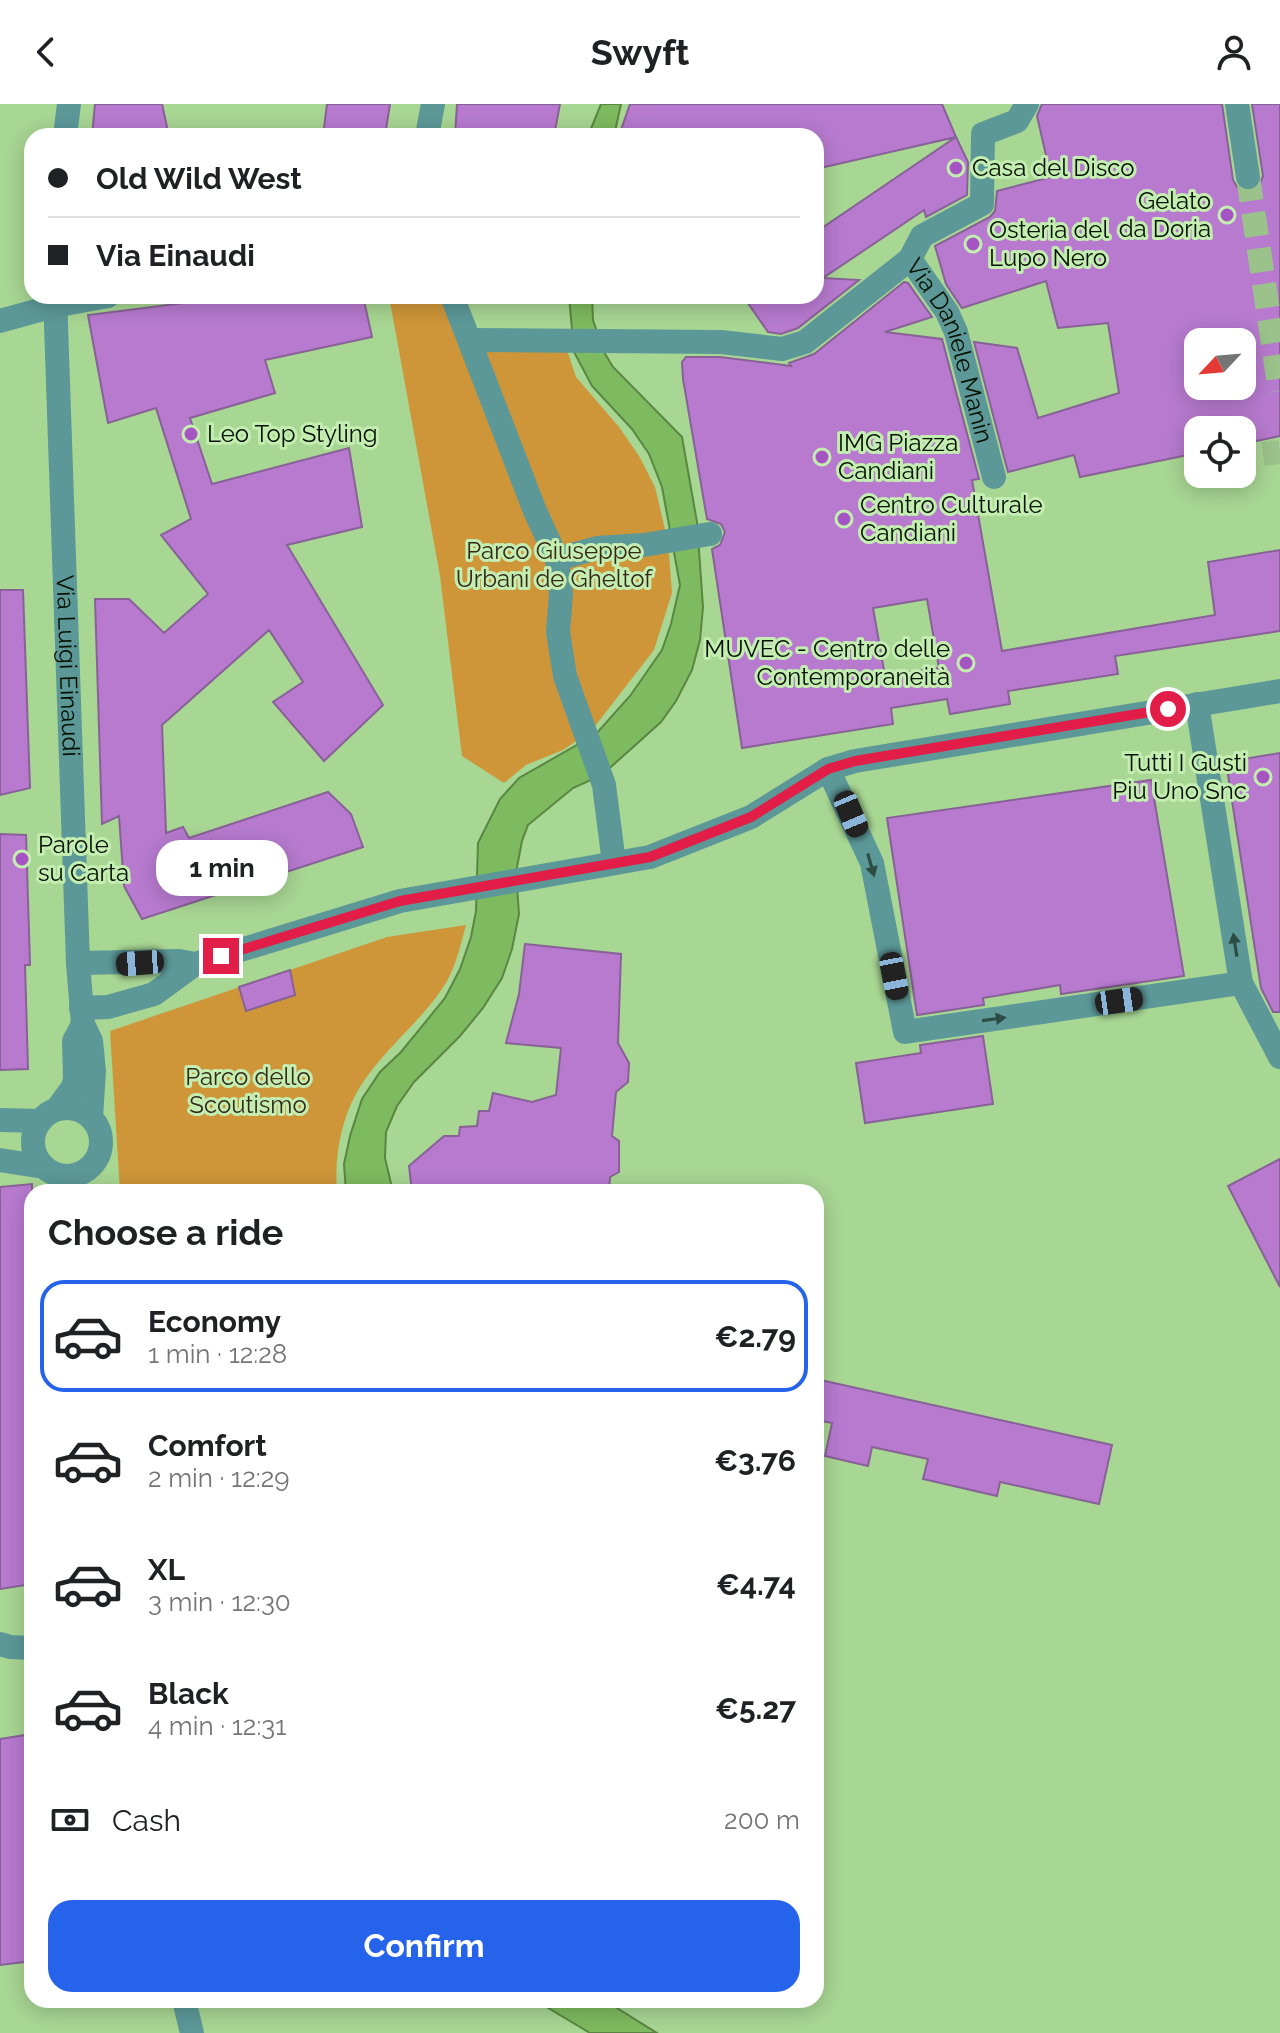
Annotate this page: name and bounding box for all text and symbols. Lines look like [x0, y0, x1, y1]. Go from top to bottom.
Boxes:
icon: back [24, 30, 68, 74]
icon: person [1212, 30, 1256, 74]
text: Swyft [591, 31, 689, 73]
place label: Casa del Disco [972, 153, 1135, 182]
marker: Casa del Disco [947, 159, 965, 177]
text: Old Wild West [96, 161, 302, 196]
place label: Gelato da Doria [1119, 186, 1211, 243]
marker: Gelato da Doria [1218, 206, 1236, 224]
place label: Osteria del Lupo Nero [989, 215, 1109, 272]
marker: Osteria del Lupo Nero [964, 235, 982, 253]
text: Via Einaudi [96, 238, 255, 273]
street label: Via Daniele Manin [900, 253, 999, 446]
north arrow [1184, 328, 1256, 400]
map controls [1184, 328, 1256, 488]
button: locate [1184, 416, 1256, 488]
place label: Leo Top Styling [207, 419, 378, 448]
marker: Leo Top Styling [182, 425, 200, 443]
place label: IMG Piazza Candiani [838, 428, 958, 485]
marker: IMG Piazza Candiani [813, 448, 831, 466]
place label: Centro Culturale Candiani [860, 490, 1043, 547]
marker: Centro Culturale Candiani [835, 510, 853, 528]
park label: Parco Giuseppe Urbani de Gheltof [456, 536, 653, 593]
street label: Via Luigi Einaudi [51, 574, 86, 757]
place label: MUVEC - Centro delle Contemporaneità [704, 634, 950, 691]
marker: MUVEC - Centro delle Contemporaneità [957, 654, 975, 672]
route start [1150, 691, 1186, 727]
place label: Tutti I Gusti Piu Uno Snc [1112, 748, 1247, 805]
marker: Tutti I Gusti Piu Uno Snc [1254, 768, 1272, 786]
car [831, 787, 871, 841]
place label: Parole su Carta [38, 830, 129, 887]
callout: 1 min [155, 840, 287, 896]
marker: Parole su Carta [13, 850, 31, 868]
text: 1 min [189, 853, 255, 883]
one-way arrow [865, 853, 878, 877]
one-way arrow [1228, 933, 1241, 958]
route end [203, 938, 239, 974]
car [115, 949, 165, 977]
car [878, 950, 910, 1002]
car [1094, 986, 1144, 1016]
one-way arrow [982, 1012, 1007, 1025]
park label: Parco dello Scoutismo [185, 1062, 311, 1119]
text: Choose a ride [48, 1211, 283, 1253]
icon: car [52, 1300, 124, 1372]
text: Economy [148, 1304, 281, 1339]
text: €2.79 [714, 1319, 796, 1354]
text: 1 min · 12:28 [148, 1339, 287, 1369]
icon: car [52, 1424, 124, 1496]
text: Comfort [148, 1428, 267, 1463]
text: €3.76 [714, 1443, 796, 1478]
text: 2 min · 12:29 [148, 1463, 289, 1493]
icon: car [52, 1548, 124, 1620]
text: XL [148, 1552, 185, 1587]
text: €4.74 [716, 1567, 796, 1602]
text: 3 min · 12:30 [148, 1587, 291, 1617]
icon: car [52, 1672, 124, 1744]
text: Black [148, 1676, 229, 1711]
text: €5.27 [715, 1691, 796, 1726]
text: 4 min · 12:31 [148, 1711, 286, 1741]
icon: cash [48, 1798, 92, 1842]
text: Cash [112, 1803, 181, 1838]
text: 200 m [724, 1805, 800, 1835]
button: Confirm [48, 1900, 800, 1992]

